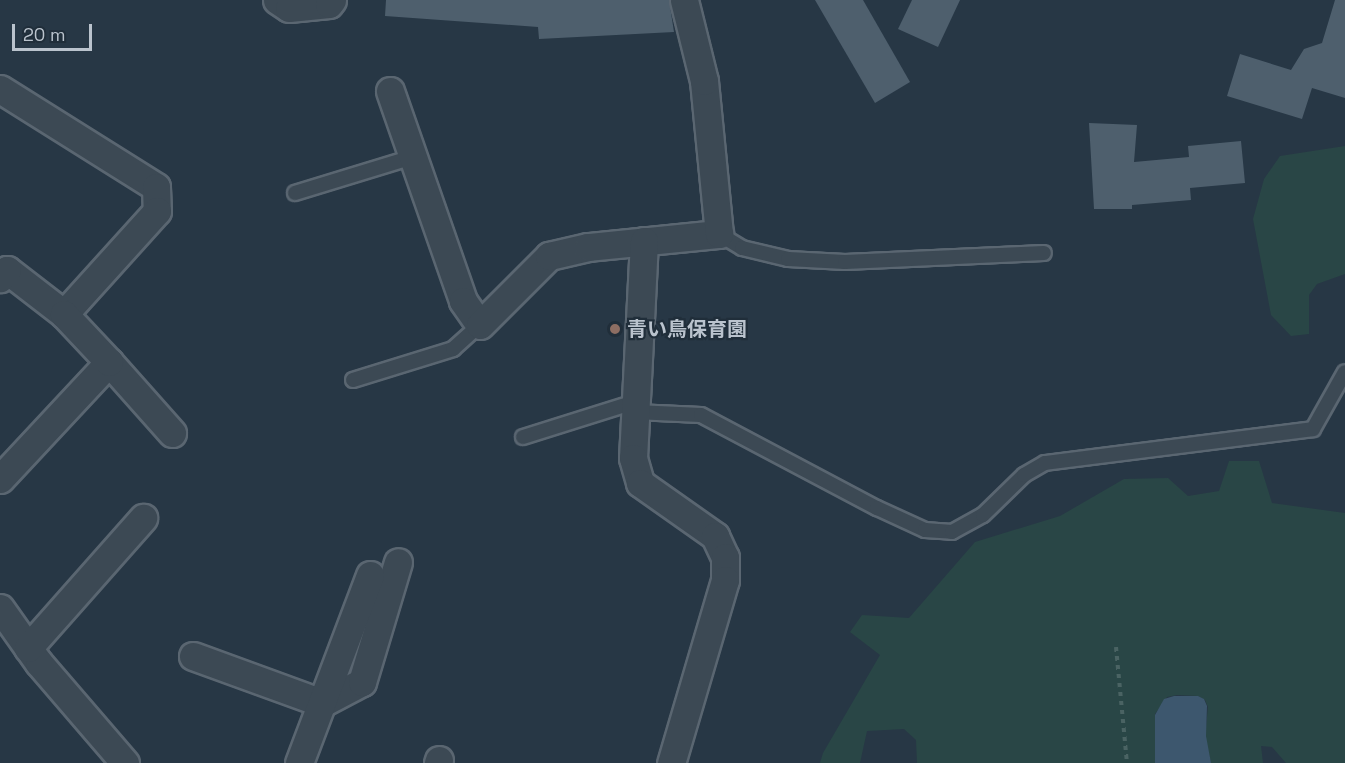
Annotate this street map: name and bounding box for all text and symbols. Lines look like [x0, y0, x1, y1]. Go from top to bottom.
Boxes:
scale bar [15, 12, 94, 50]
text: 20 m [23, 23, 66, 46]
place label: 青い鳥保育園 [627, 317, 747, 341]
marker: 青い鳥保育園 [608, 322, 622, 336]

